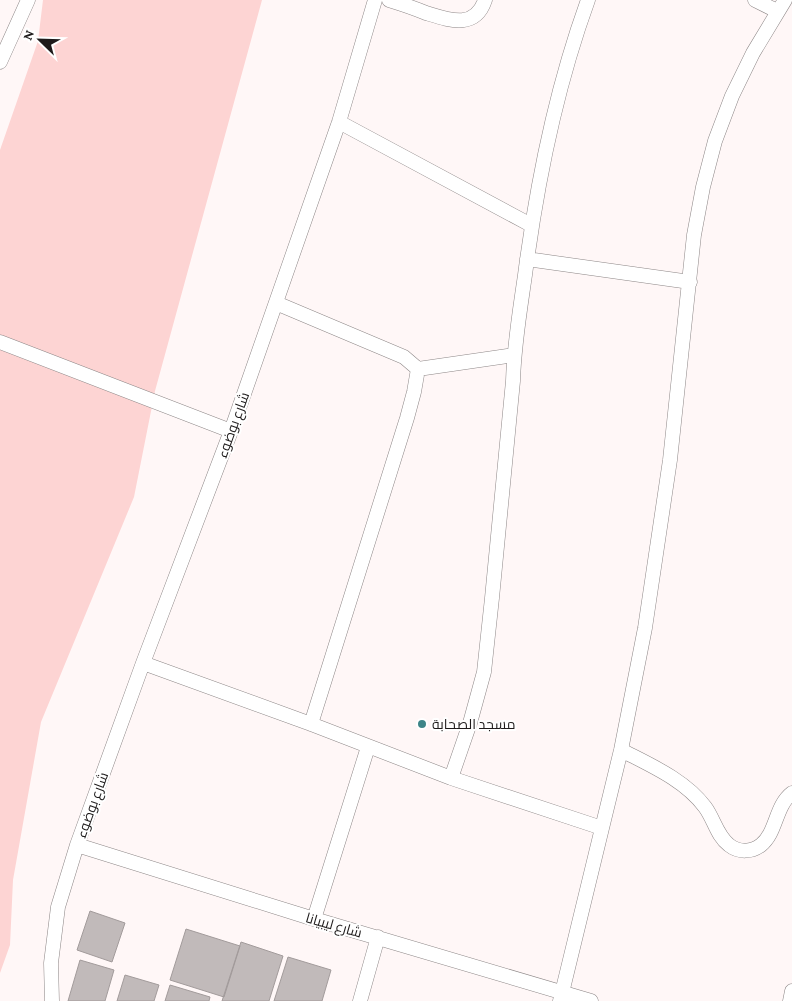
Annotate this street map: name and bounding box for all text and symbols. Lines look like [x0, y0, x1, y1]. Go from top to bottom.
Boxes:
north arrow [15, 15, 65, 65]
text: N [19, 27, 37, 42]
street label: شارع بوضوء [214, 390, 253, 460]
place label: مسجد الصحابة [432, 716, 516, 732]
marker: مسجد الصحابة [416, 718, 428, 730]
street label: شارع بوضوء [73, 770, 112, 840]
street label: شارع ليبيانا [304, 909, 364, 942]

